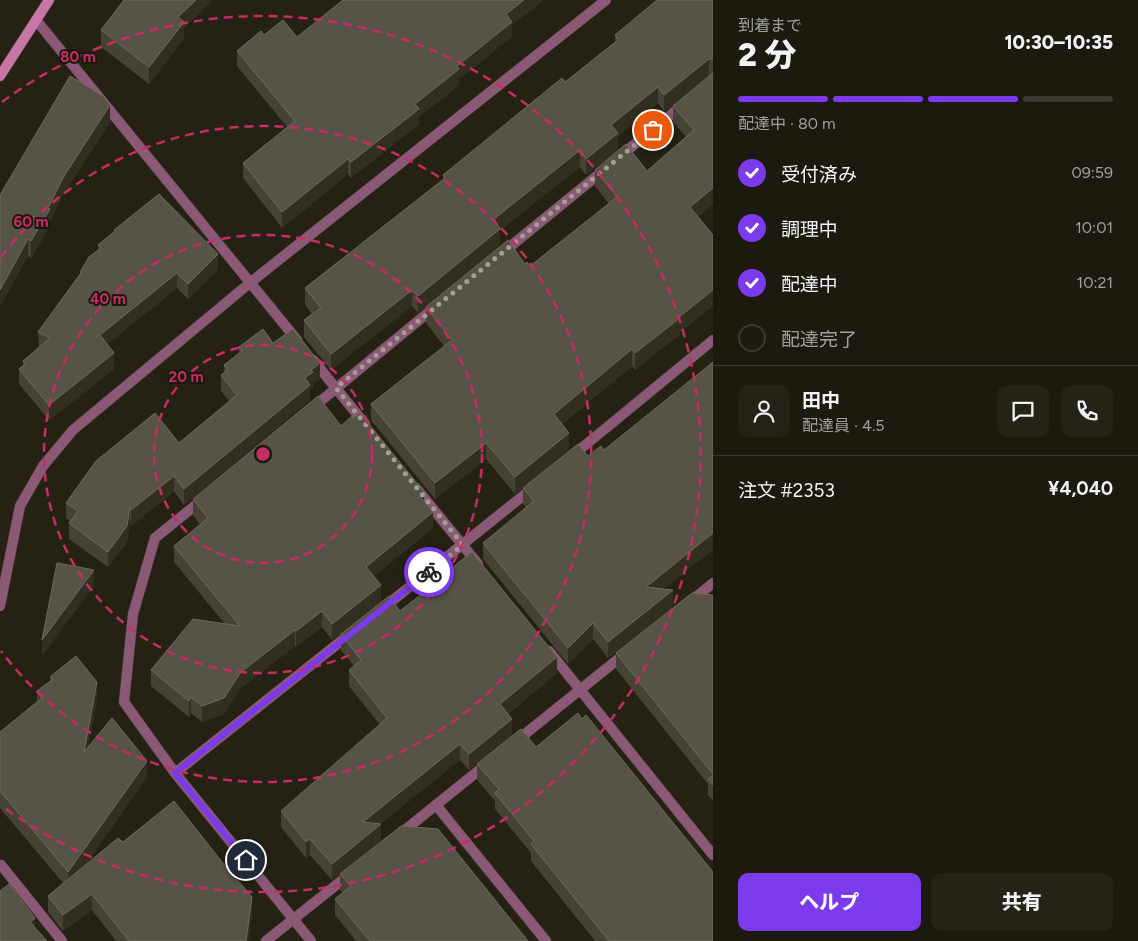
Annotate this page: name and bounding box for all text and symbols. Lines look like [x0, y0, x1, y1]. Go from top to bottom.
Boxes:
text: 到着まで [738, 16, 802, 35]
text: 10:30–10:35 [1004, 31, 1113, 54]
text: 2 分 [738, 36, 796, 74]
text: 80 m [60, 48, 96, 66]
pin [632, 109, 674, 151]
text: 配達中 · 80 m [738, 114, 836, 133]
icon: bag [639, 116, 667, 144]
icon: check [738, 159, 766, 187]
text: 受付済み [781, 163, 857, 186]
text: 09:59 [1071, 163, 1113, 182]
text: 60 m [13, 213, 49, 231]
icon: check [738, 214, 766, 242]
text: 調理中 [781, 218, 838, 241]
text: 10:01 [1075, 218, 1113, 237]
icon: check [738, 269, 766, 297]
text: 配達中 [781, 273, 838, 296]
text: 10:21 [1077, 273, 1113, 292]
text: 40 m [90, 290, 126, 308]
text: 配達完了 [781, 328, 857, 351]
text: 20 m [168, 368, 204, 386]
button: person [738, 385, 790, 437]
button: chat [997, 385, 1049, 437]
button: phone [1061, 385, 1113, 437]
text: 田中 [802, 389, 840, 412]
text: 配達員 · 4.5 [802, 416, 884, 435]
centre of rings [254, 445, 272, 463]
text: ¥4,040 [1048, 477, 1113, 500]
text: 注文 #2353 [738, 479, 835, 502]
courier [404, 547, 454, 597]
icon: bike [415, 558, 443, 586]
pin [225, 839, 267, 881]
icon: home [232, 846, 260, 874]
button: ヘルプ [738, 873, 921, 931]
button: 共有 [931, 873, 1113, 931]

